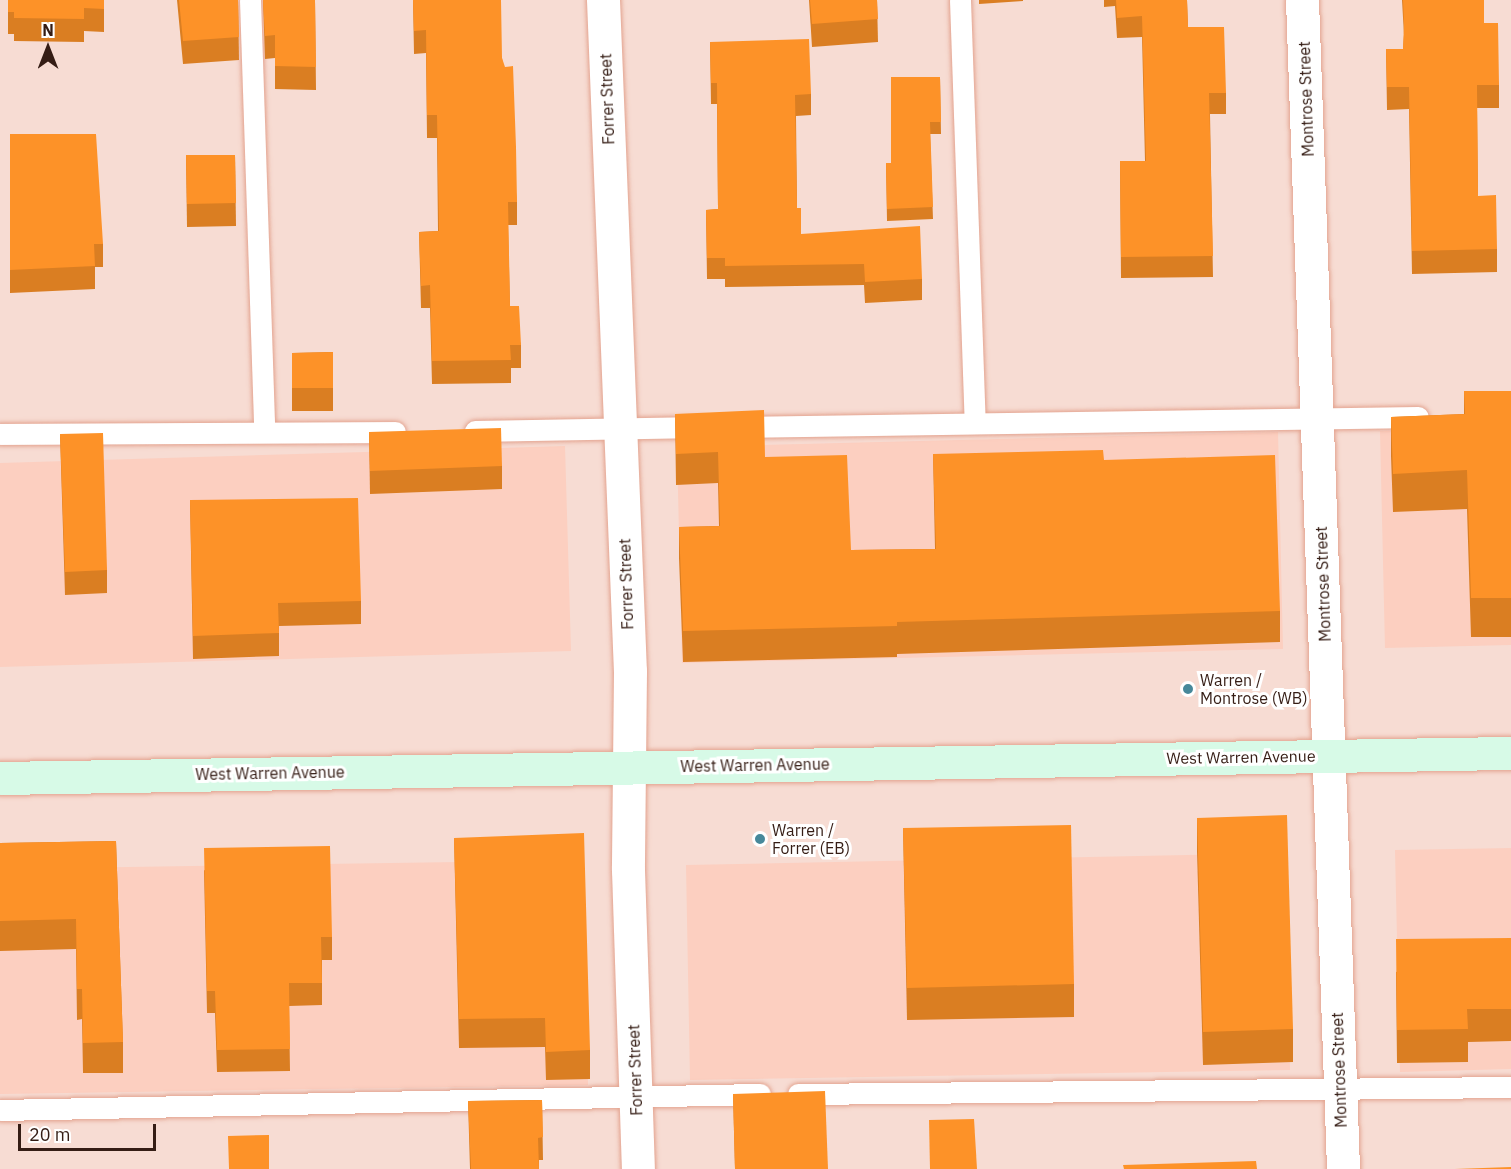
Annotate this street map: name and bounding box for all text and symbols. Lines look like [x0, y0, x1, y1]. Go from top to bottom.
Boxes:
north arrow [18, 18, 78, 78]
text: N [42, 20, 54, 40]
street label: Montrose Street [1294, 41, 1318, 157]
street label: Forrer Street [596, 53, 618, 145]
street label: Montrose Street [1311, 526, 1335, 642]
street label: Forrer Street [615, 538, 637, 630]
place label: Warren / Montrose (WB) [1200, 670, 1308, 708]
marker: Warren / Montrose (WB) [1181, 682, 1195, 696]
street label: West Warren Avenue [1166, 746, 1316, 768]
street label: West Warren Avenue [680, 754, 830, 776]
street label: West Warren Avenue [195, 762, 345, 784]
place label: Warren / Forrer (EB) [772, 820, 850, 858]
marker: Warren / Forrer (EB) [753, 832, 767, 846]
street label: Montrose Street [1327, 1012, 1351, 1128]
street label: Forrer Street [624, 1024, 646, 1116]
scale bar [21, 1112, 159, 1150]
text: 20 m [29, 1123, 71, 1146]

